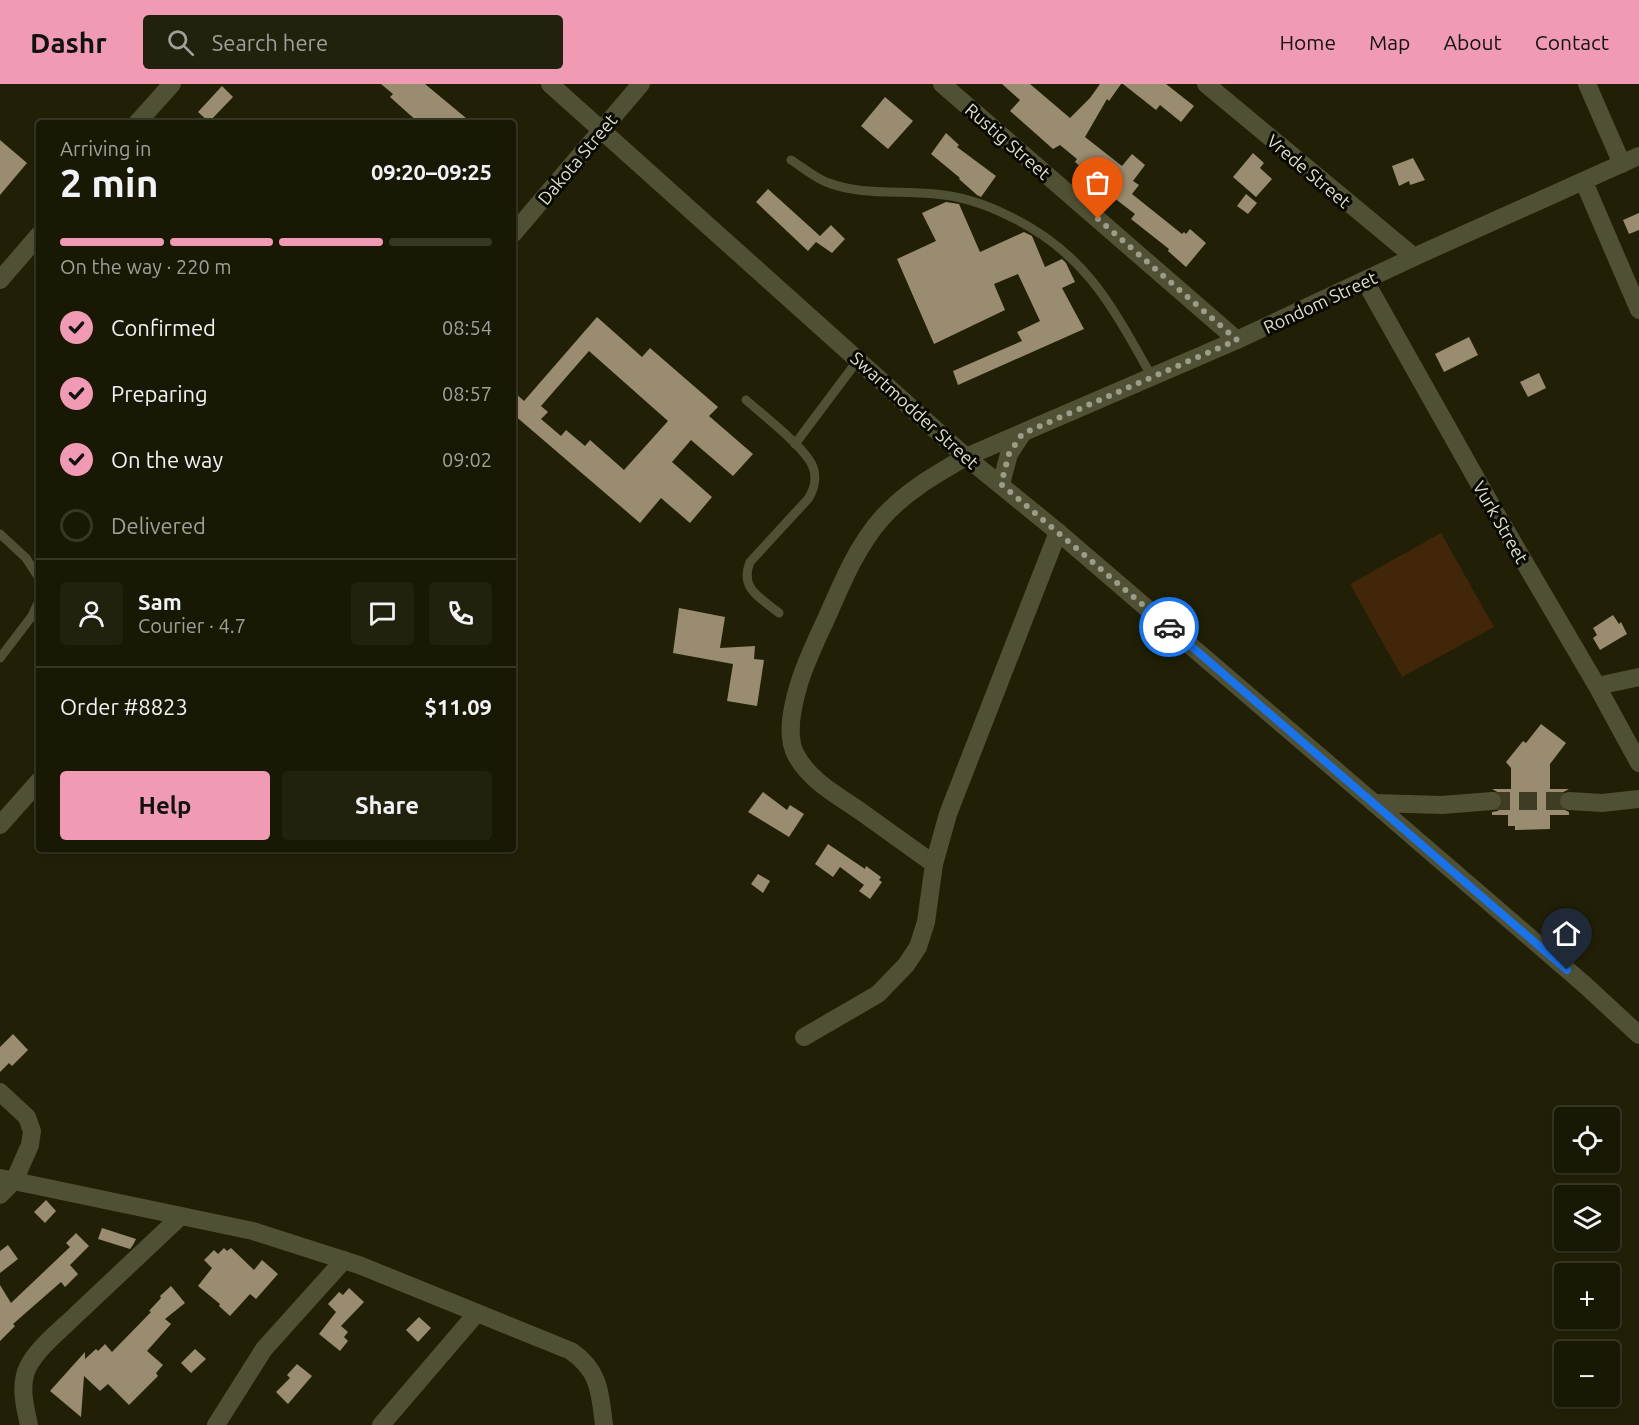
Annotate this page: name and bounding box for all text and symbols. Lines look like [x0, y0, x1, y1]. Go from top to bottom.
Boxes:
search box [143, 15, 563, 69]
icon: search [164, 26, 197, 59]
text: Dashr [30, 27, 107, 58]
text: Search here [212, 30, 328, 55]
text: Home [1279, 30, 1336, 54]
text: Map [1369, 30, 1410, 54]
text: About [1443, 30, 1502, 54]
text: Contact [1535, 30, 1609, 54]
street label: Rustig Street [962, 99, 1054, 183]
street label: Dakota Street [533, 110, 621, 208]
street label: Vrede Street [1263, 130, 1355, 212]
text: Arriving in [60, 137, 151, 160]
pin [1072, 157, 1123, 219]
text: 09:20–09:25 [371, 159, 492, 184]
text: 2 min [60, 161, 159, 204]
icon: bag [1081, 166, 1114, 199]
text: On the way · 220 m [60, 255, 232, 278]
street label: Rondom Street [1260, 267, 1380, 337]
icon: check [60, 311, 93, 344]
text: Confirmed [111, 315, 216, 340]
text: 08:54 [442, 316, 492, 339]
street label: Swartmodder Street [847, 347, 983, 473]
icon: check [60, 377, 93, 410]
text: Preparing [111, 381, 208, 406]
text: 08:57 [442, 382, 492, 405]
icon: check [60, 443, 93, 476]
text: On the way [111, 447, 223, 472]
text: 09:02 [442, 448, 492, 471]
street label: Vurk Street [1469, 477, 1533, 567]
text: Delivered [111, 513, 206, 538]
button: person [60, 582, 123, 645]
button: chat [351, 582, 414, 645]
button: phone [429, 582, 492, 645]
text: Sam [138, 589, 182, 614]
courier [1139, 597, 1199, 657]
icon: car [1153, 611, 1186, 644]
text: Courier · 4.7 [138, 614, 246, 637]
text: Order #8823 [60, 694, 188, 719]
text: $11.09 [425, 694, 492, 719]
button: Help [60, 771, 270, 840]
button: Share [282, 771, 492, 840]
pin [1541, 908, 1592, 970]
icon: home [1550, 917, 1583, 950]
map controls [1554, 1107, 1620, 1407]
button: locate [1554, 1107, 1620, 1173]
button: layers [1554, 1185, 1620, 1251]
button: + [1554, 1263, 1620, 1329]
button: − [1554, 1341, 1620, 1407]

